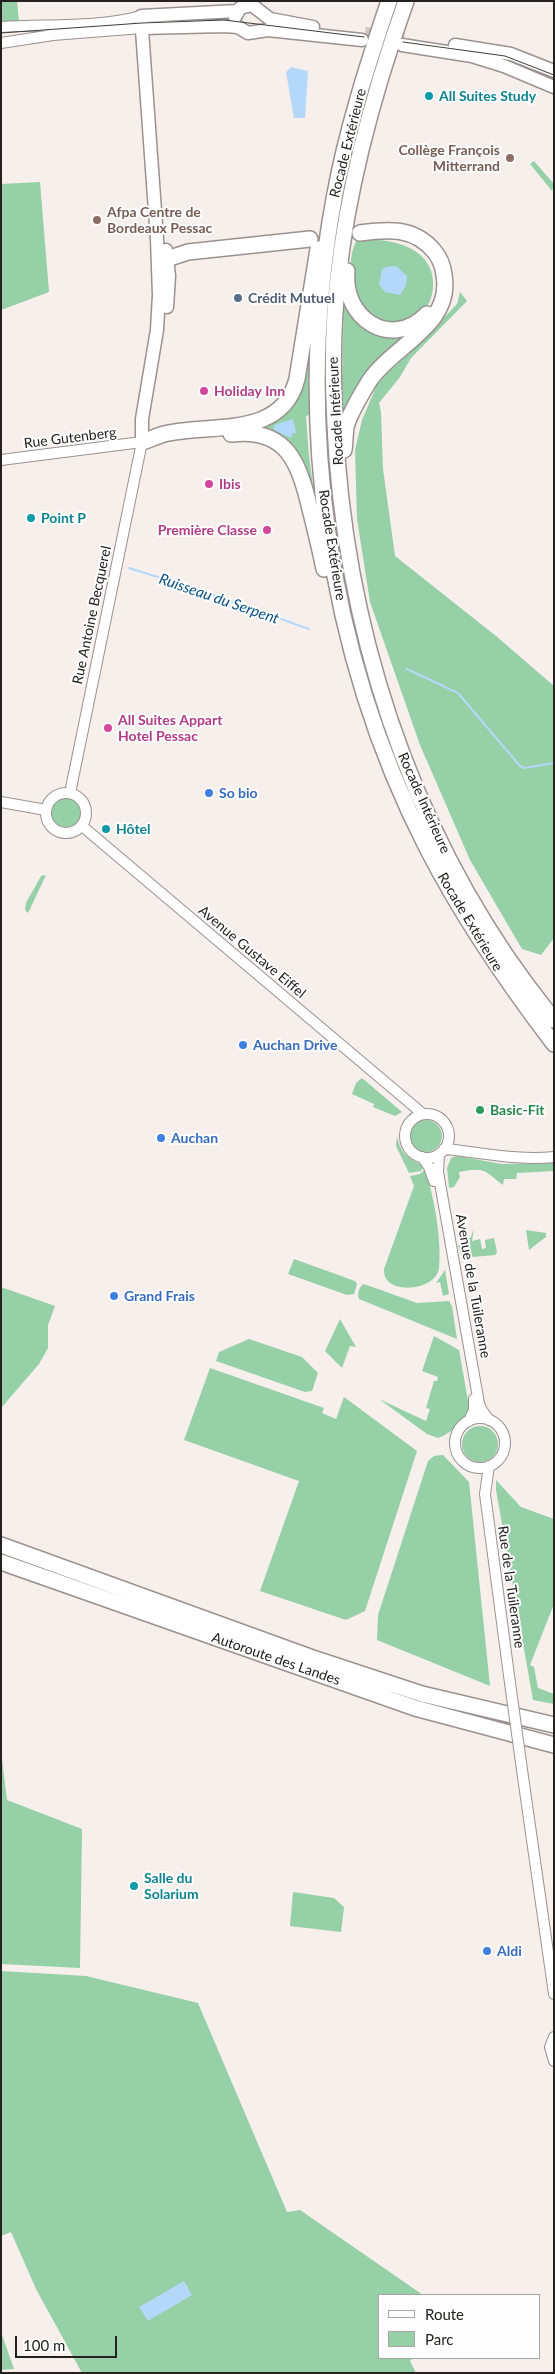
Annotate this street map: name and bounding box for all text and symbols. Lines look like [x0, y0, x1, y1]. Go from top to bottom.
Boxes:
street label: Rocade Extérieure [326, 87, 370, 199]
place label: All Suites Study [439, 88, 536, 104]
marker: All Suites Study [423, 90, 435, 102]
place label: Collège François Mitterrand [398, 142, 500, 174]
marker: Collège François Mitterrand [504, 152, 516, 164]
place label: Afpa Centre de Bordeaux Pessac [107, 204, 212, 236]
marker: Afpa Centre de Bordeaux Pessac [91, 214, 103, 226]
place label: Crédit Mutuel [248, 290, 335, 306]
marker: Crédit Mutuel [232, 292, 244, 304]
street label: Rocade Intérieure [325, 356, 347, 466]
place label: Holiday Inn [214, 383, 285, 399]
marker: Holiday Inn [198, 385, 210, 397]
street label: Rue Gutenberg [23, 424, 117, 452]
place label: Ibis [219, 476, 241, 492]
marker: Ibis [203, 478, 215, 490]
street label: Rocade Extérieure [315, 488, 349, 602]
place label: Point P [41, 510, 86, 526]
marker: Point P [25, 512, 37, 524]
place label: Première Classe [158, 522, 257, 538]
marker: Première Classe [261, 524, 273, 536]
street label: Rue Antoine Becquerel [69, 544, 115, 686]
water label: Ruisseau du Serpent [157, 570, 281, 628]
place label: All Suites Appart Hotel Pessac [118, 712, 222, 744]
marker: All Suites Appart Hotel Pessac [102, 722, 114, 734]
street label: Rocade Intérieure [394, 750, 454, 856]
place label: So bio [219, 785, 258, 801]
marker: So bio [203, 787, 215, 799]
place label: Hôtel [116, 821, 151, 837]
marker: Hôtel [100, 823, 112, 835]
street label: Rocade Extérieure [434, 870, 506, 974]
street label: Avenue Gustave Eiffel [195, 902, 309, 1002]
place label: Auchan Drive [253, 1037, 337, 1053]
marker: Auchan Drive [237, 1039, 249, 1051]
place label: Basic-Fit [490, 1102, 545, 1118]
marker: Basic-Fit [474, 1104, 486, 1116]
place label: Auchan [171, 1130, 218, 1146]
marker: Auchan [155, 1132, 167, 1144]
street label: Avenue de la Tuileranne [452, 1213, 494, 1359]
place label: Grand Frais [124, 1288, 195, 1304]
marker: Grand Frais [108, 1290, 120, 1302]
street label: Rue de la Tuileranne [494, 1525, 528, 1649]
street label: Autoroute des Landes [210, 1629, 342, 1689]
place label: Salle du Solarium [144, 1870, 199, 1902]
marker: Salle du Solarium [128, 1880, 140, 1892]
place label: Aldi [497, 1943, 522, 1959]
marker: Aldi [481, 1945, 493, 1957]
legend [378, 2294, 540, 2359]
text: Route [425, 2305, 464, 2323]
scale bar [18, 2326, 120, 2358]
text: Parc [425, 2330, 454, 2348]
text: 100 m [23, 2336, 65, 2354]

